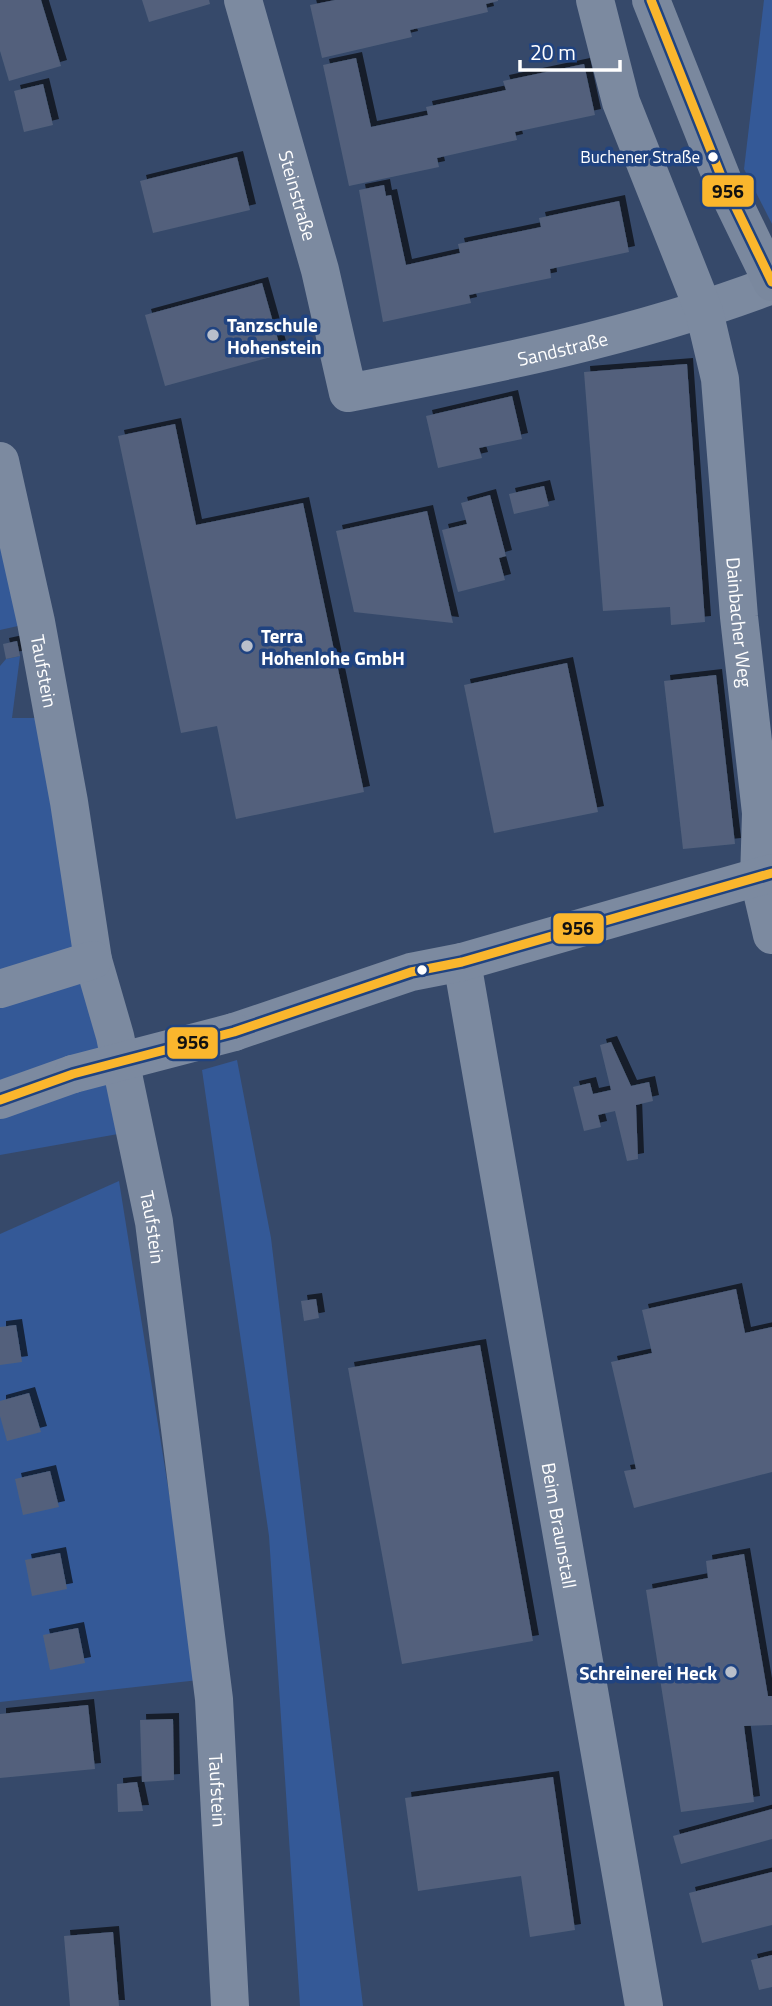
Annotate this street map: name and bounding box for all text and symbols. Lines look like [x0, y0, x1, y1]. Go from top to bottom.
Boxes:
scale bar [520, 28, 620, 72]
text: 20 m [530, 36, 576, 68]
place label: Buchener Straße [580, 144, 700, 170]
street label: Steinstraße [272, 147, 325, 244]
marker: Buchener Straße [706, 150, 720, 164]
line badge: 956 [701, 174, 755, 208]
text: 956 [712, 176, 744, 205]
place label: Tanzschule Hohenstein [227, 310, 322, 361]
street label: Sandstraße [514, 323, 611, 373]
marker: Tanzschule Hohenstein [205, 327, 221, 343]
street label: Dainbacher Weg [720, 556, 761, 689]
place label: Terra Hohenlohe GmbH [261, 621, 405, 672]
street label: Taufstein [24, 632, 66, 710]
marker: Terra Hohenlohe GmbH [239, 638, 255, 654]
line badge: 956 [552, 912, 605, 945]
text: 956 [562, 913, 594, 942]
unlabelled marker [415, 963, 429, 977]
line badge: 956 [166, 1026, 219, 1060]
text: 956 [177, 1027, 209, 1056]
street label: Taufstein [133, 1188, 174, 1265]
street label: Beim Braunstall [535, 1460, 585, 1591]
place label: Schreinerei Heck [579, 1658, 717, 1687]
marker: Schreinerei Heck [723, 1664, 739, 1680]
street label: Taufstein [202, 1753, 235, 1828]

